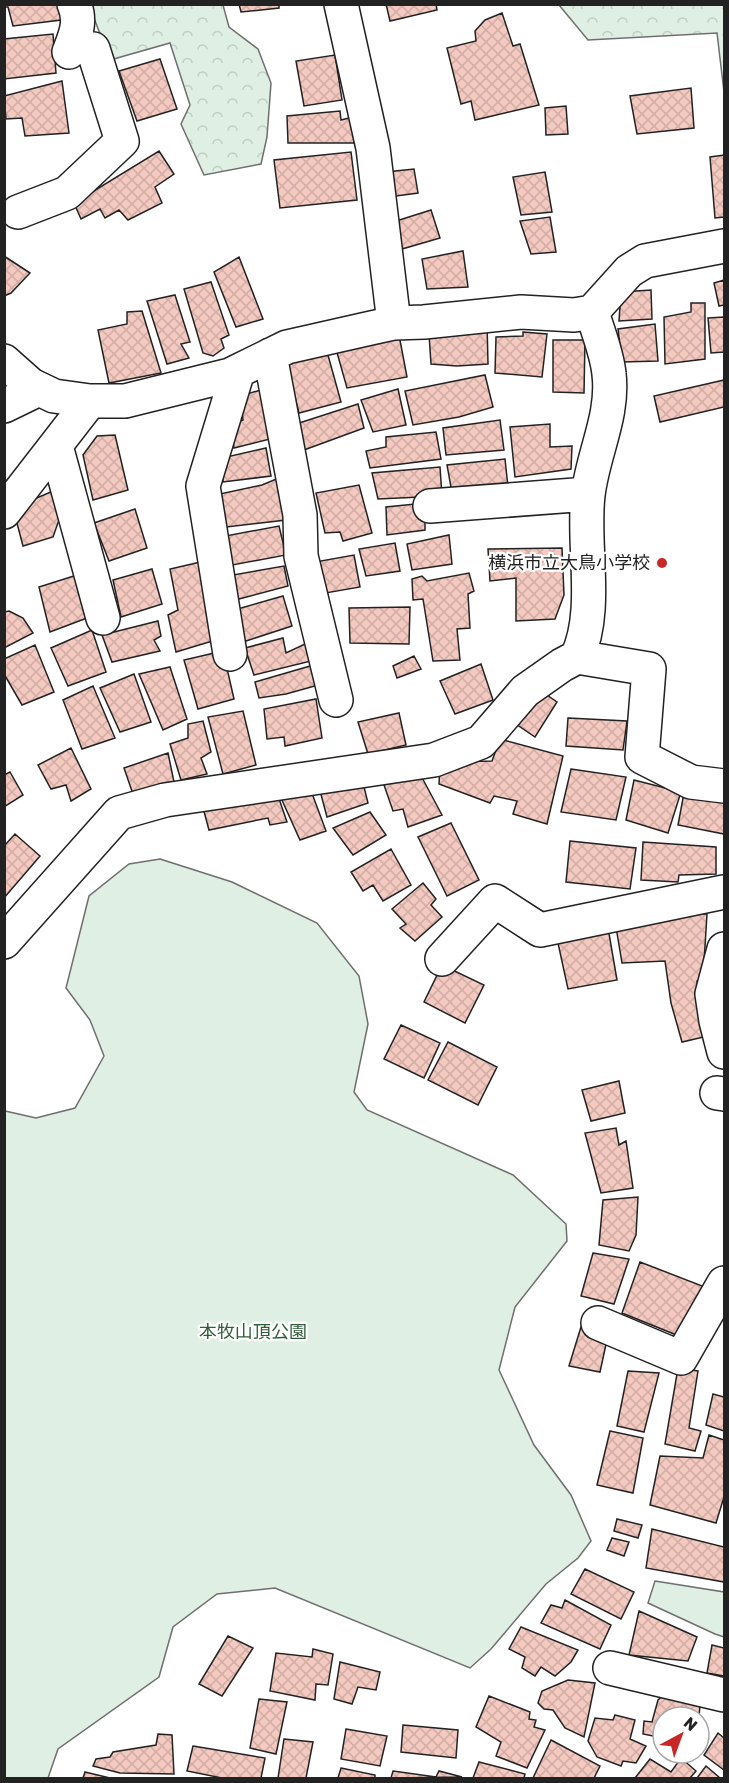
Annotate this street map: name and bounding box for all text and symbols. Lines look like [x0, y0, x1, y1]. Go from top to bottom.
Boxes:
place label: 横浜市立大鳥小学校 [488, 552, 650, 574]
marker: 横浜市立大鳥小学校 [655, 556, 669, 570]
park label: 本牧山頂公園 [199, 1321, 307, 1343]
north arrow [651, 1705, 711, 1765]
text: N [680, 1713, 701, 1735]

